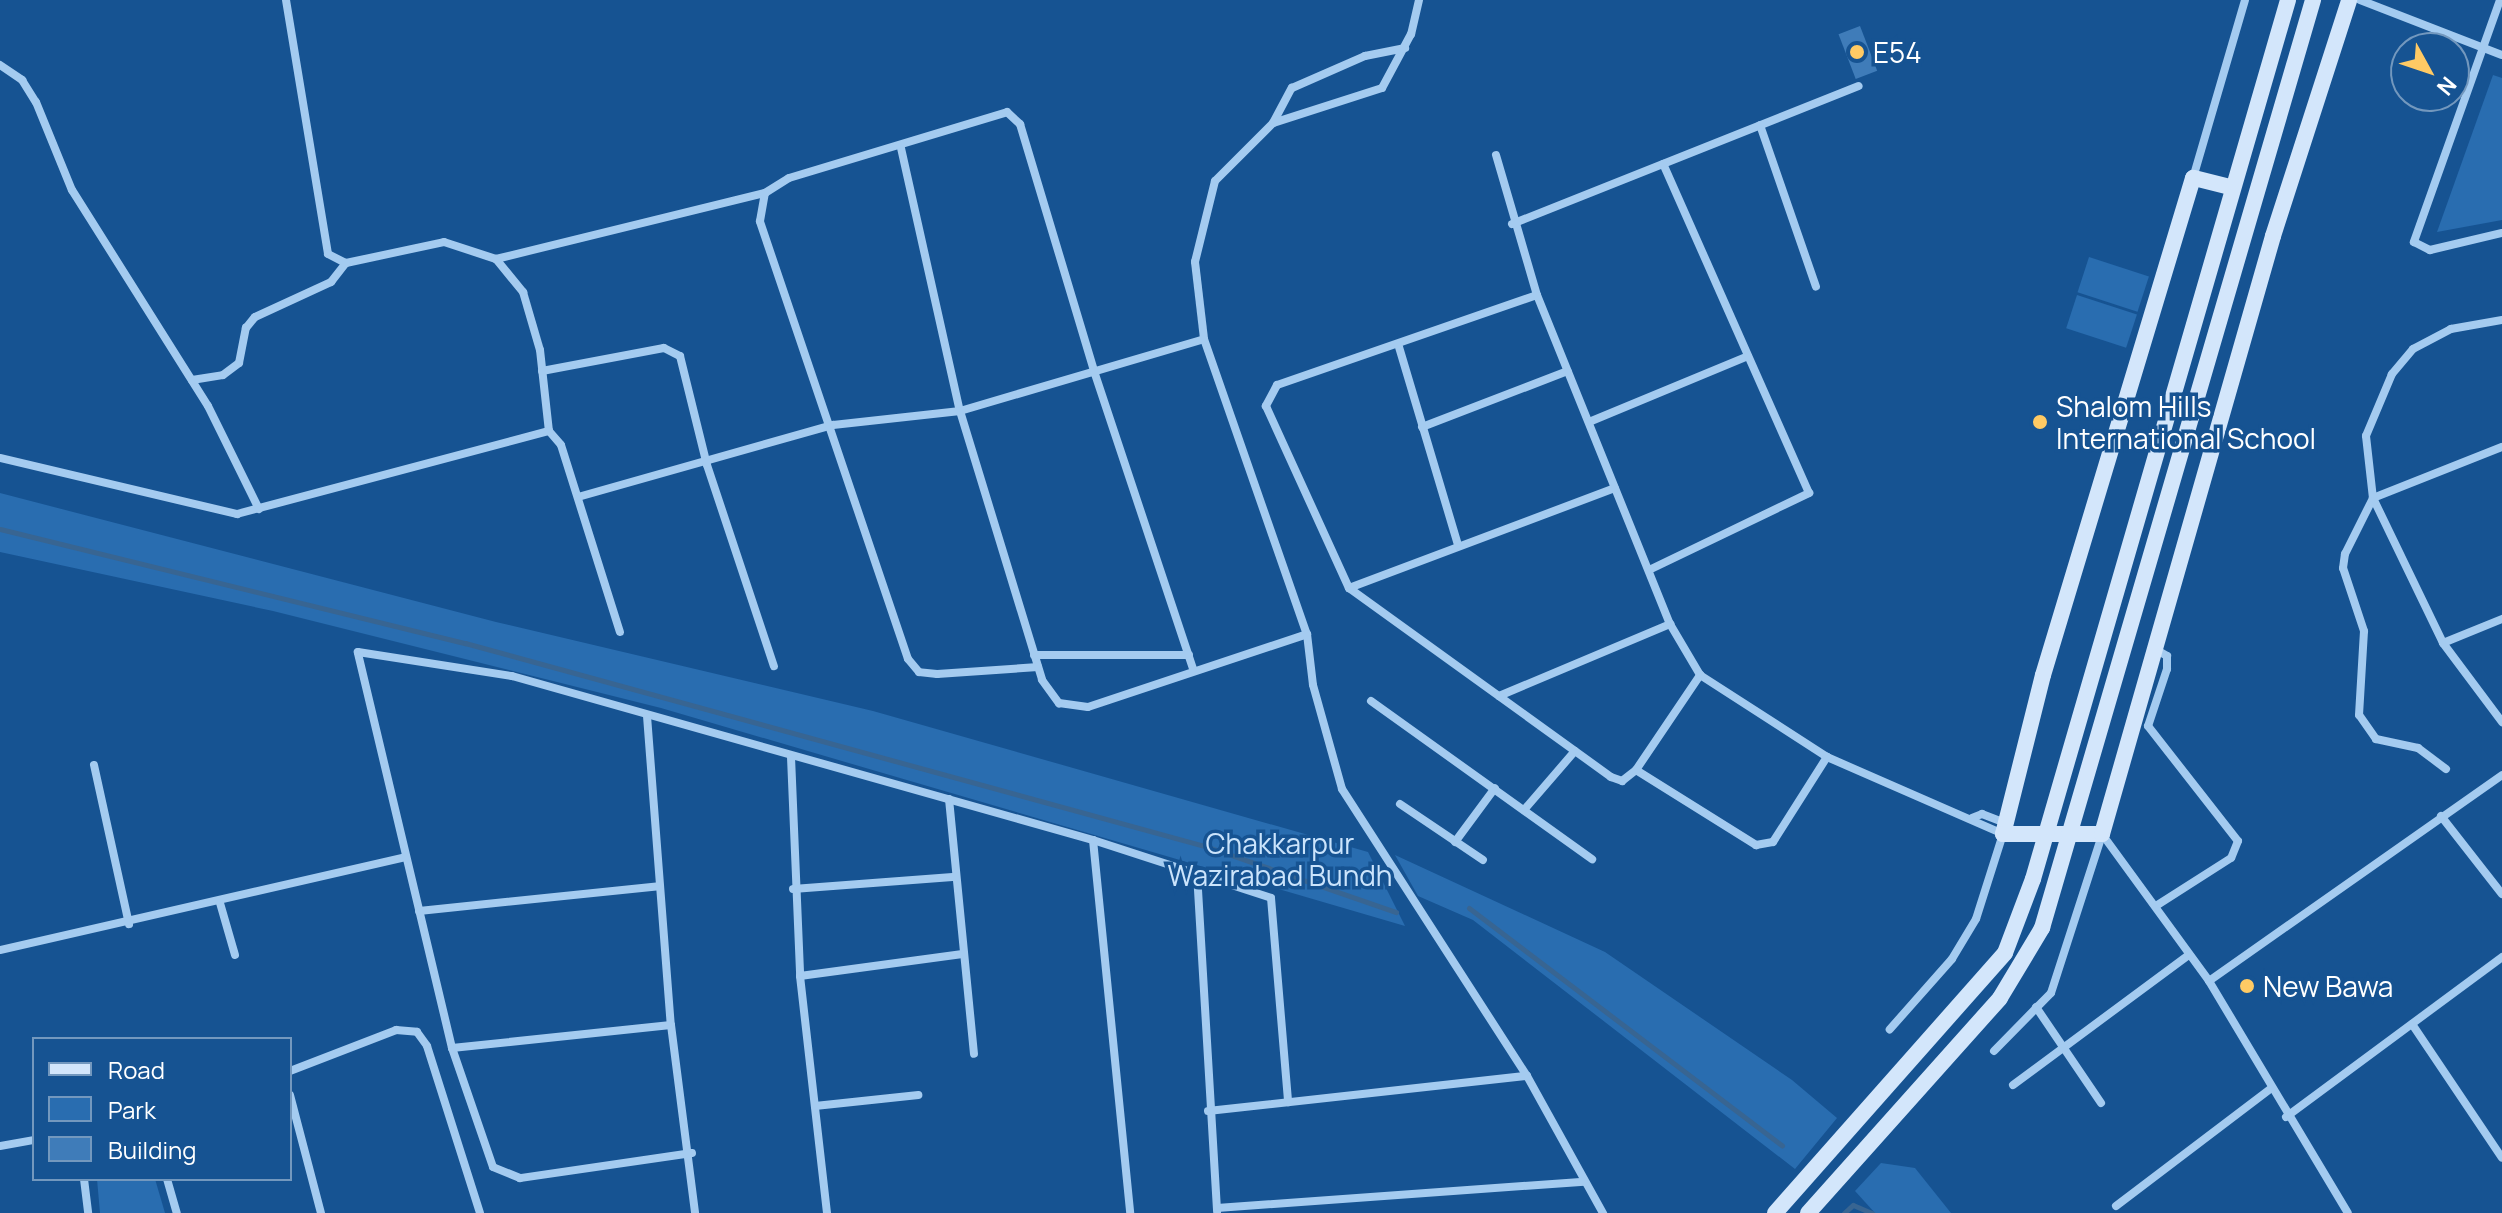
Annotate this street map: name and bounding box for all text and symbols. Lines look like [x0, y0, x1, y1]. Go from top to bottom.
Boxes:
north arrow [2390, 32, 2470, 112]
place label: E54 [1873, 35, 1922, 69]
marker: E54 [1848, 43, 1866, 61]
text: N [2430, 70, 2463, 102]
place label: Shalom Hills International School [2056, 389, 2316, 455]
marker: Shalom Hills International School [2031, 413, 2049, 431]
park label: Chakkarpur Wazirabad Bundh [1168, 826, 1392, 892]
place label: New Bawa [2263, 969, 2393, 1003]
marker: New Bawa [2238, 977, 2256, 995]
legend [32, 1037, 292, 1181]
text: Road [108, 1053, 165, 1086]
text: Park [108, 1093, 156, 1126]
text: Building [108, 1133, 196, 1166]

